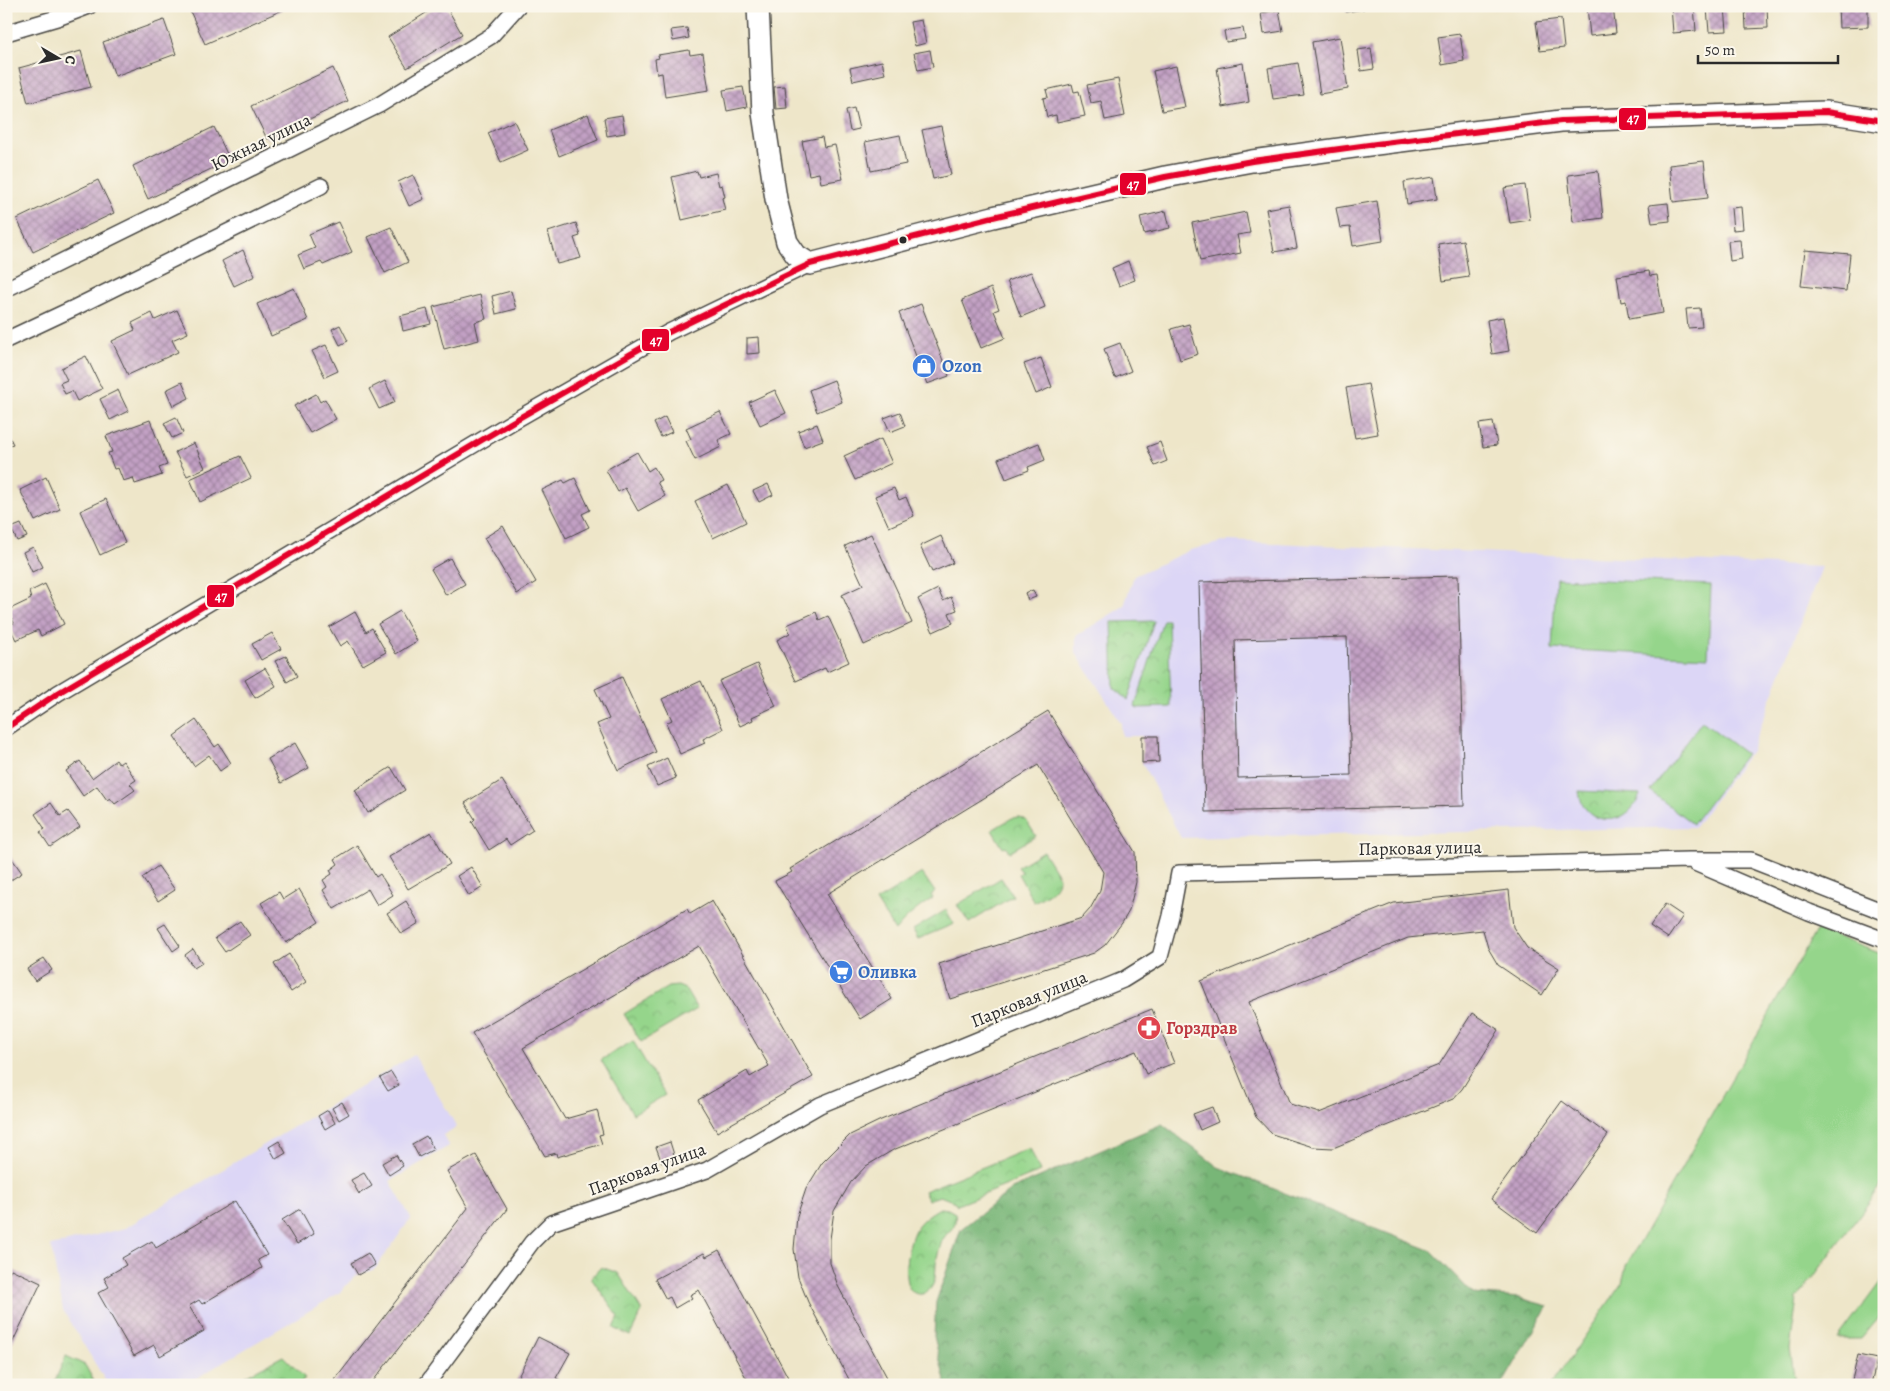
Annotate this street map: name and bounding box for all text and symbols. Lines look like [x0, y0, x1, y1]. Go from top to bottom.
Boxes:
north arrow [32, 32, 82, 82]
scale bar [1698, 32, 1838, 64]
text: 50 m [1705, 40, 1735, 60]
text: С [60, 54, 80, 66]
street label: Южная улица [207, 107, 316, 177]
line badge: 47 [1618, 107, 1647, 131]
text: 47 [1627, 109, 1639, 128]
line badge: 47 [1119, 172, 1147, 196]
text: 47 [1127, 175, 1139, 194]
unlabelled marker [898, 235, 908, 245]
line badge: 47 [641, 328, 670, 352]
text: 47 [650, 331, 662, 350]
shop icon: Ozon [911, 353, 937, 379]
place label: Ozon [942, 354, 982, 378]
line badge: 47 [206, 584, 235, 608]
text: 47 [215, 587, 227, 606]
street label: Парковая улица [1358, 835, 1483, 861]
supermarket icon: Оливка [828, 959, 854, 985]
place label: Оливка [858, 960, 917, 984]
street label: Парковая улица [967, 965, 1091, 1033]
pharmacy icon: Горздрав [1136, 1015, 1162, 1041]
place label: Горздрав [1166, 1016, 1237, 1040]
street label: Парковая улица [585, 1136, 710, 1201]

